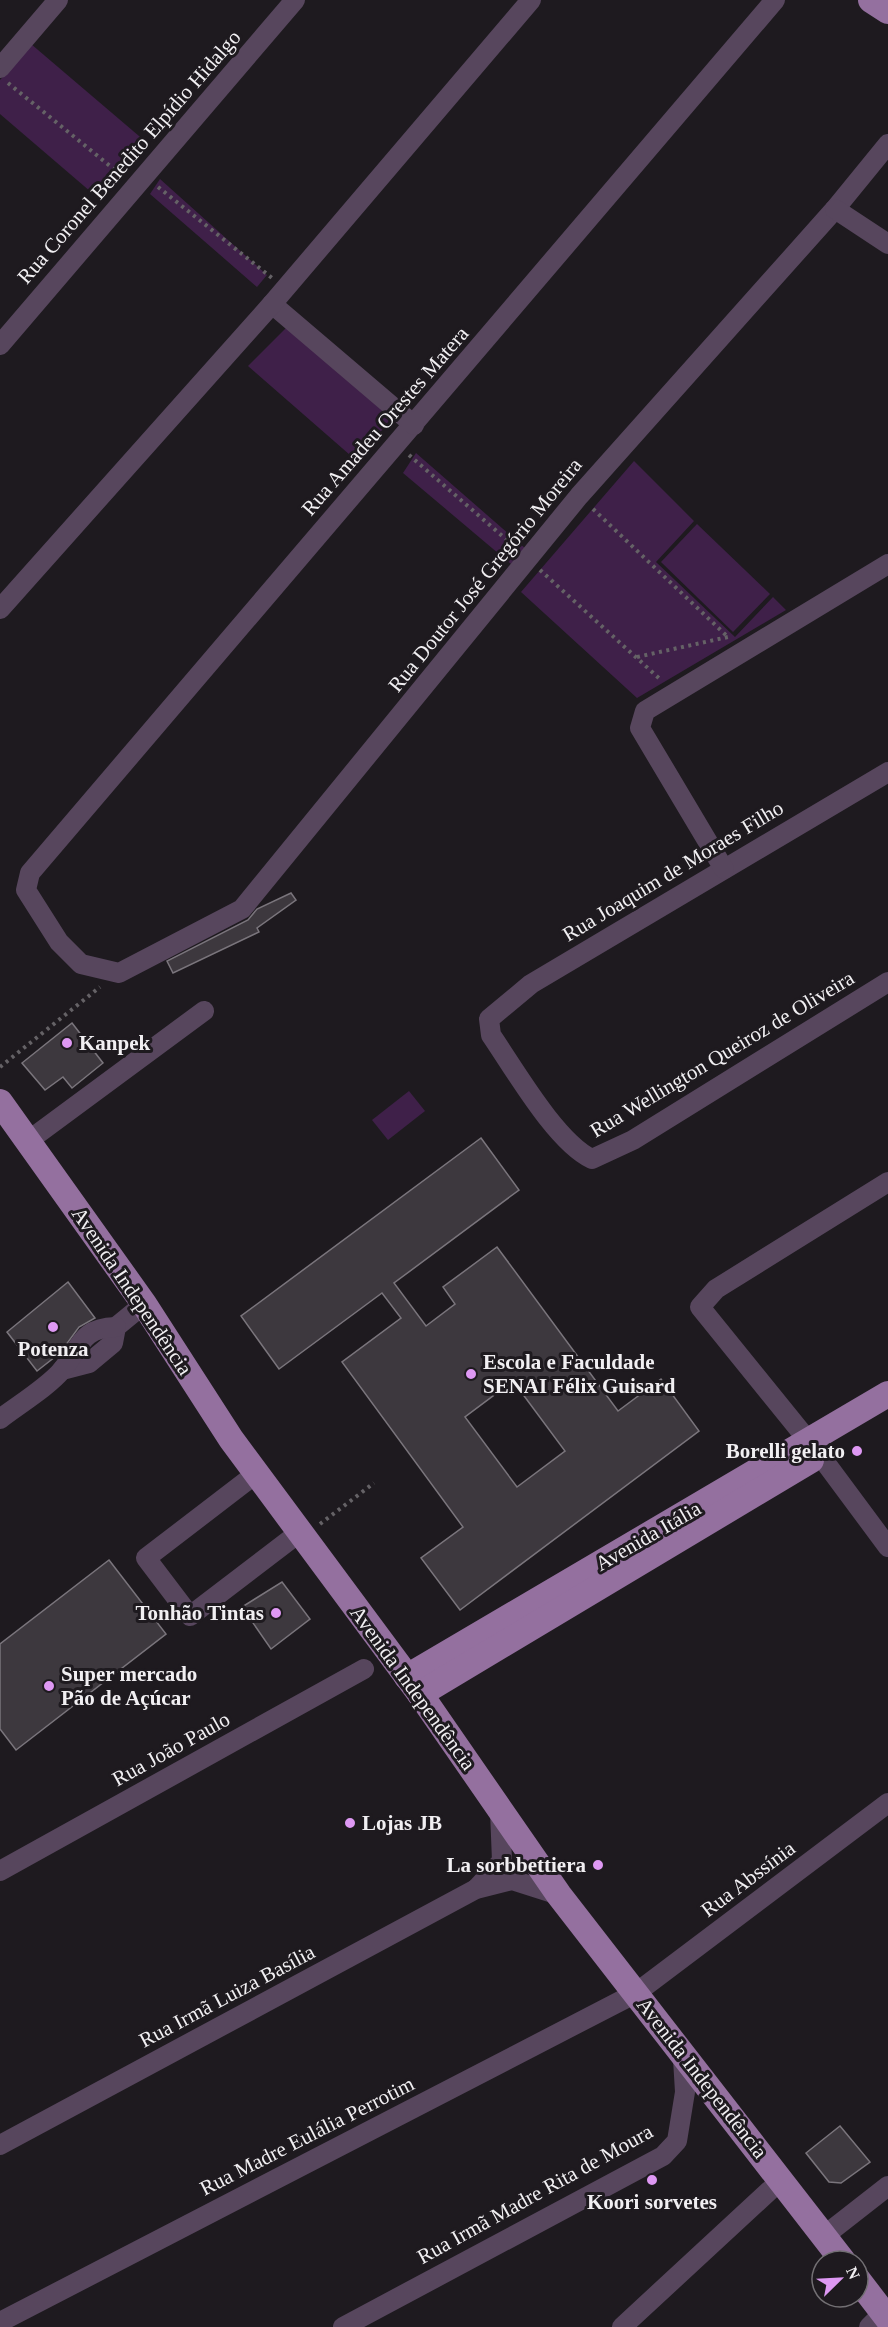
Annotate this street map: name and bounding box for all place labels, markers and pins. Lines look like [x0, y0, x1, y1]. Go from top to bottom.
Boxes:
place label: Kanpek [79, 1031, 151, 1055]
marker: Kanpek [60, 1036, 74, 1050]
marker: Potenza [46, 1320, 60, 1334]
place label: Potenza [17, 1337, 89, 1361]
place label: Escola e Faculdade SENAI Félix Guisard [483, 1350, 676, 1398]
marker: Escola e Faculdade SENAI Félix Guisard [464, 1367, 478, 1381]
place label: Borelli gelato [726, 1439, 845, 1463]
marker: Borelli gelato [850, 1444, 864, 1458]
place label: Tonhão Tintas [135, 1601, 264, 1625]
marker: Tonhão Tintas [269, 1606, 283, 1620]
place label: Super mercado Pão de Açúcar [61, 1662, 197, 1710]
marker: Super mercado Pão de Açúcar [42, 1679, 56, 1693]
place label: Lojas JB [362, 1811, 442, 1835]
marker: Lojas JB [343, 1816, 357, 1830]
place label: La sorbbettiera [447, 1853, 586, 1877]
marker: La sorbbettiera [591, 1858, 605, 1872]
marker: Koori sorvetes [645, 2173, 659, 2187]
place label: Koori sorvetes [587, 2190, 717, 2214]

